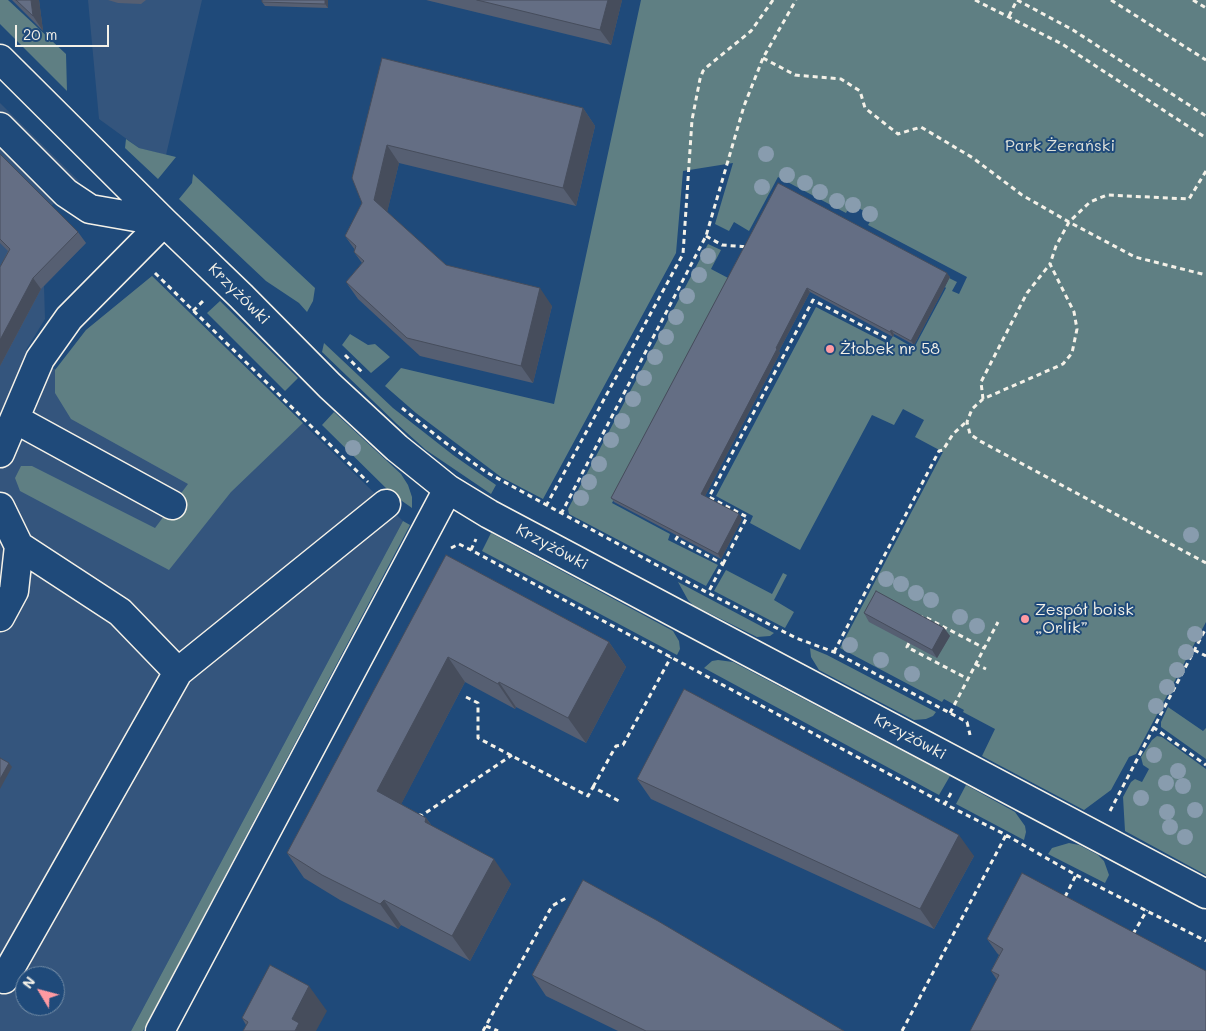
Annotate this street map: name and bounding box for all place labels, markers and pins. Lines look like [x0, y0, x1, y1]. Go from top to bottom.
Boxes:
place label: Żłobek nr 58 [840, 339, 940, 359]
marker: Żłobek nr 58 [824, 343, 836, 355]
place label: Zespół boisk „Orlik” [1035, 600, 1134, 638]
marker: Zespół boisk „Orlik” [1019, 613, 1031, 625]

